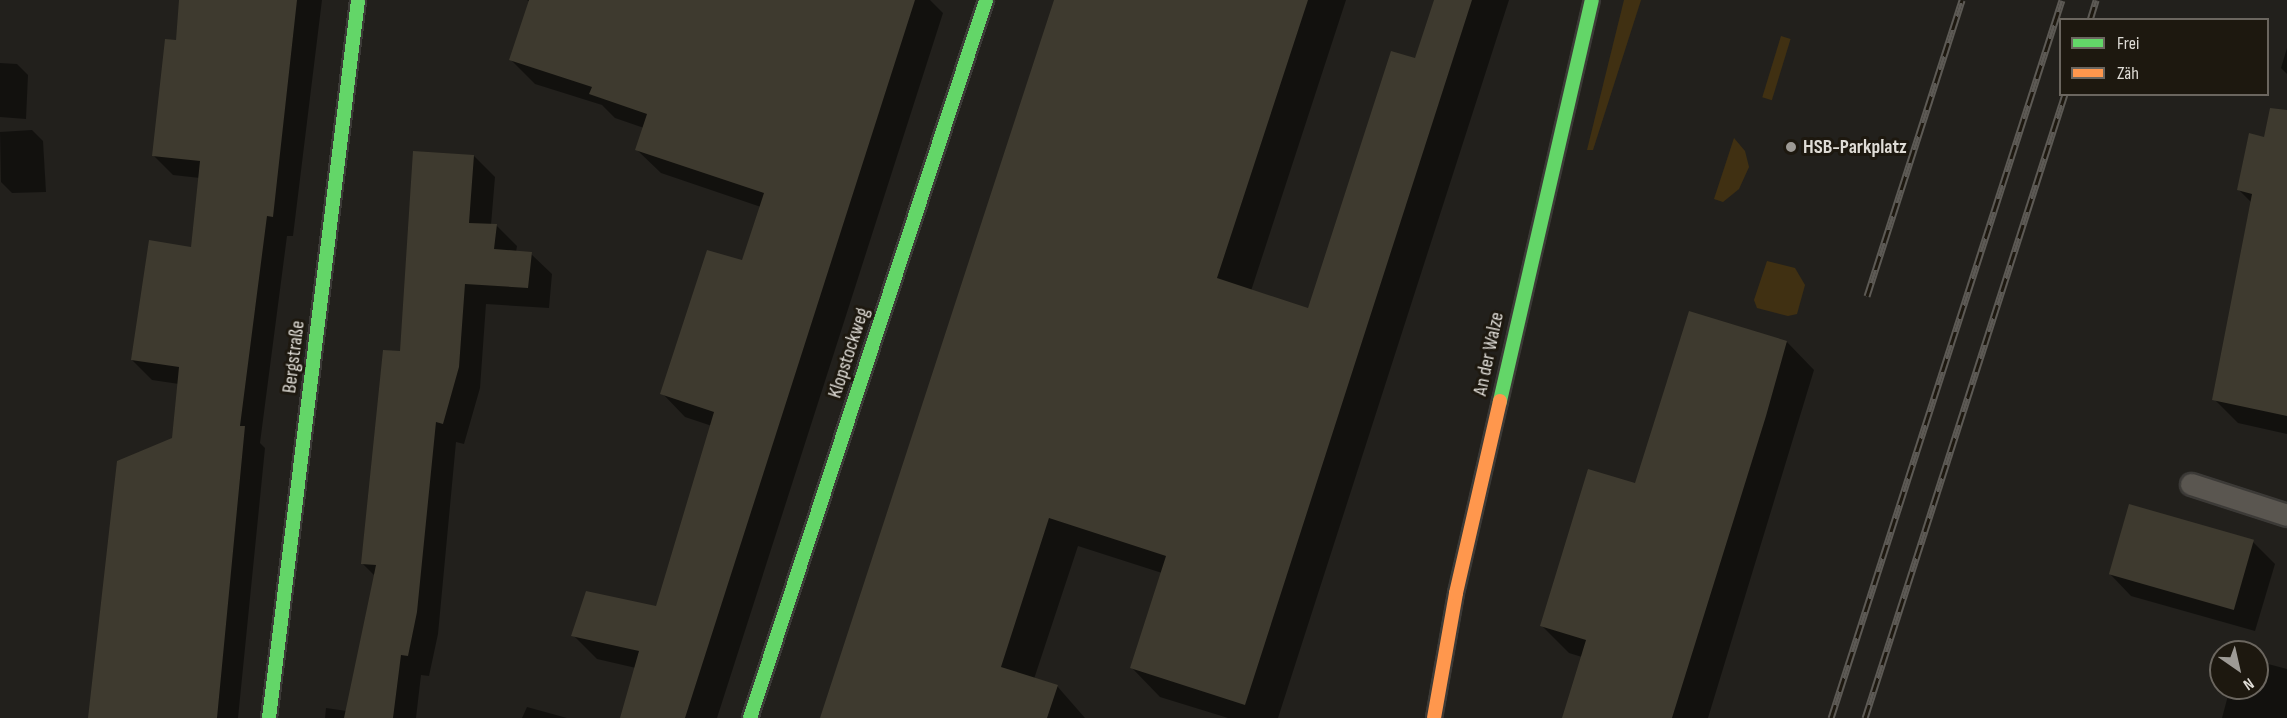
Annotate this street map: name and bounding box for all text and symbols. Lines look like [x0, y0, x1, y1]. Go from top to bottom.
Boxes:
legend [2059, 18, 2269, 96]
text: Frei [2117, 33, 2139, 54]
text: Zäh [2117, 63, 2139, 84]
place label: HSB-Parkplatz [1803, 135, 1907, 159]
marker: HSB-Parkplatz [1784, 140, 1798, 154]
street label: Klopstockweg [823, 305, 875, 401]
street label: An der Walze [1468, 310, 1510, 398]
street label: Bergstraße [278, 319, 310, 395]
north arrow [2209, 640, 2269, 700]
text: N [2239, 673, 2257, 694]

